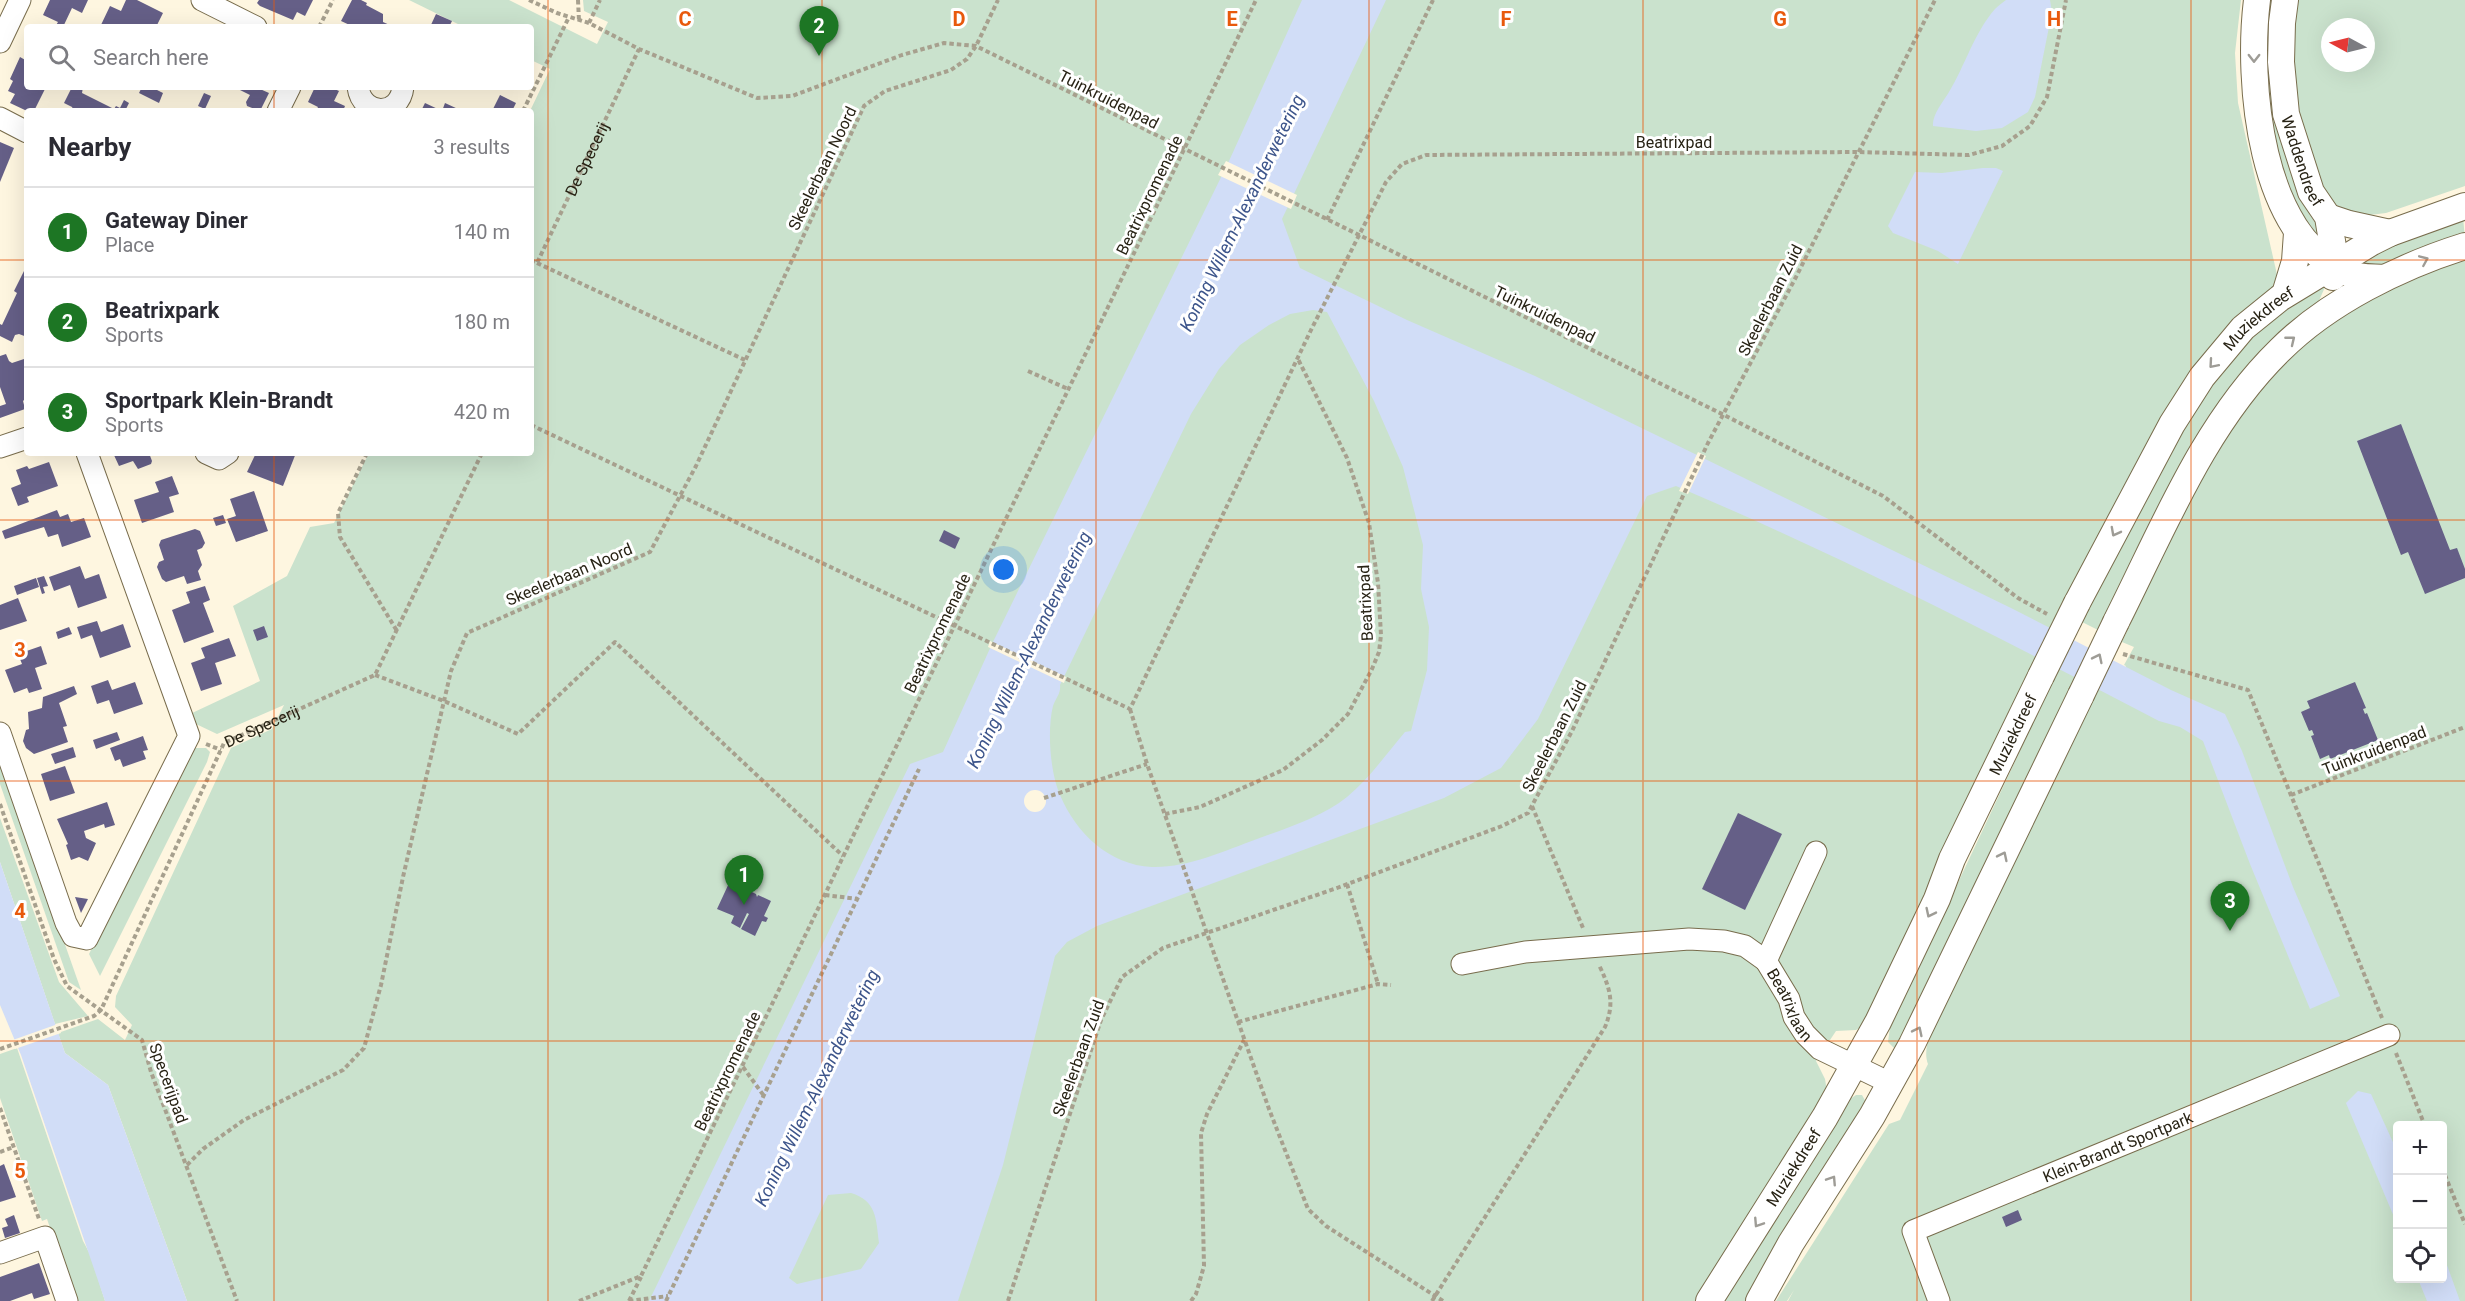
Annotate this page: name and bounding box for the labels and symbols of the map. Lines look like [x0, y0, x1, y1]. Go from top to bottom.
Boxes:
text: C [678, 7, 692, 31]
pin: 2 [800, 7, 838, 56]
text: D [953, 7, 966, 31]
text: E [1226, 7, 1238, 31]
text: F [1501, 7, 1512, 31]
text: G [1773, 7, 1787, 31]
text: H [2047, 7, 2061, 31]
north arrow [2321, 18, 2375, 72]
one-way arrow [2248, 54, 2260, 63]
street label: Tuinkruidenpad [1056, 66, 1162, 133]
water label: Koning Willem-Alexanderwetering [1175, 91, 1308, 335]
street label: Skeelerbaan Noord [784, 103, 861, 233]
street label: Waddendreef [2277, 113, 2327, 210]
street label: De Specerij [561, 119, 613, 199]
street label: Beatrixpromenade [1112, 132, 1187, 258]
street label: Beatrixpad [1636, 133, 1712, 152]
street label: Skeelerbaan Zuid [1734, 241, 1807, 359]
one-way arrow [2417, 255, 2428, 267]
street label: Tuinkruidenpad [1491, 282, 1598, 347]
street label: Muziekdreef [2219, 283, 2298, 355]
one-way arrow [2284, 337, 2295, 348]
one-way arrow [2209, 357, 2220, 368]
one-way arrow [2111, 526, 2122, 536]
water label: Koning Willem-Alexanderwetering [962, 528, 1095, 772]
street label: Skeelerbaan Noord [503, 539, 635, 610]
your location [989, 555, 1018, 584]
street label: Beatrixpad [1354, 564, 1377, 642]
street label: Beatrixpromenade [900, 570, 975, 696]
text: 3 [14, 638, 26, 662]
one-way arrow [2091, 654, 2103, 665]
street label: Skeelerbaan Zuid [1518, 677, 1591, 795]
street label: Muziekdreef [1985, 691, 2041, 778]
street label: De Specerij [221, 701, 302, 752]
street label: Tuinkruidenpad [2320, 722, 2429, 779]
one-way arrow [1995, 851, 2007, 862]
pin: 1 [724, 856, 764, 905]
pin: 3 [2210, 882, 2250, 931]
text: 4 [14, 899, 26, 923]
one-way arrow [1926, 907, 1937, 918]
street label: Beatrixlaan [1763, 965, 1816, 1046]
water label: Koning Willem-Alexanderwetering [750, 966, 883, 1210]
street label: Skeelerbaan Zuid [1049, 997, 1108, 1119]
street label: Beatrixpromenade [690, 1008, 765, 1134]
one-way arrow [1910, 1027, 1922, 1038]
street label: Specerijpad [145, 1041, 192, 1126]
street label: Klein-Brandt Sportpark [2040, 1108, 2196, 1186]
street label: Muziekdreef [1762, 1125, 1825, 1210]
text: 5 [14, 1159, 26, 1183]
one-way arrow [1825, 1176, 1836, 1187]
one-way arrow [1753, 1217, 1765, 1227]

